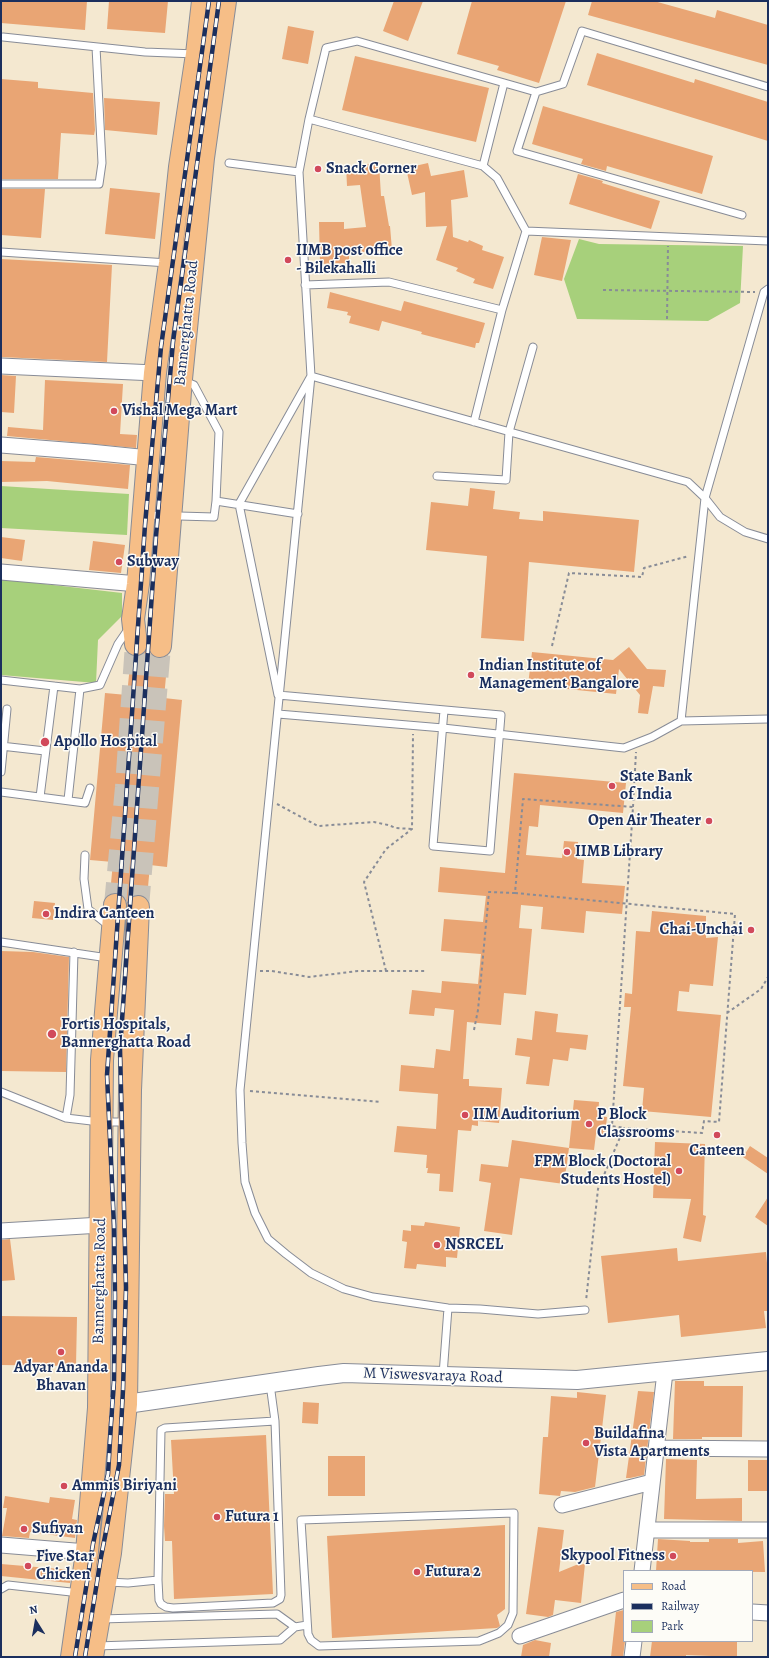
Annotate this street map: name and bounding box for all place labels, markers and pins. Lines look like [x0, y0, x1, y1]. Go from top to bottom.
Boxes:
place label: Snack Corner [326, 159, 416, 179]
marker: Snack Corner [313, 164, 323, 174]
place label: IIMB post office - Bilekahalli [296, 241, 403, 279]
marker: IIMB post office - Bilekahalli [283, 255, 293, 265]
place label: Vishal Mega Mart [122, 401, 238, 421]
marker: Vishal Mega Mart [109, 406, 119, 416]
place label: Subway [127, 552, 179, 572]
marker: Subway [114, 557, 124, 567]
place label: Indian Institute of Management Bangalore [479, 656, 639, 694]
marker: Indian Institute of Management Bangalore [466, 670, 476, 680]
place label: Apollo Hospital [54, 732, 157, 752]
marker: Apollo Hospital [39, 736, 51, 748]
place label: State Bank of India [620, 767, 692, 805]
marker: State Bank of India [607, 781, 617, 791]
place label: Open Air Theater [588, 811, 701, 831]
marker: Open Air Theater [704, 816, 714, 826]
place label: IIMB Library [575, 842, 663, 862]
marker: IIMB Library [562, 847, 572, 857]
place label: Indira Canteen [54, 904, 155, 924]
marker: Indira Canteen [41, 909, 51, 919]
place label: Chai-Unchai [660, 920, 743, 940]
marker: Chai-Unchai [746, 925, 756, 935]
place label: Fortis Hospitals, Bannerghatta Road [61, 1015, 191, 1053]
marker: Fortis Hospitals, Bannerghatta Road [46, 1028, 58, 1040]
place label: IIM Auditorium [473, 1105, 580, 1125]
place label: P Block Classrooms [597, 1105, 675, 1143]
marker: IIM Auditorium [460, 1110, 470, 1120]
marker: P Block Classrooms [584, 1119, 594, 1129]
marker: Canteen [712, 1130, 722, 1140]
place label: Canteen [689, 1141, 745, 1161]
place label: FPM Block (Doctoral Students Hostel) [534, 1152, 671, 1190]
marker: FPM Block (Doctoral Students Hostel) [674, 1166, 684, 1176]
place label: NSRCEL [445, 1235, 503, 1255]
marker: NSRCEL [432, 1240, 442, 1250]
marker: Adyar Ananda Bhavan [56, 1347, 66, 1357]
place label: Adyar Ananda Bhavan [14, 1358, 108, 1396]
place label: Buildafina Vista Apartments [594, 1424, 710, 1462]
marker: Buildafina Vista Apartments [581, 1438, 591, 1448]
place label: Ammis Biriyani [72, 1476, 177, 1496]
marker: Ammis Biriyani [59, 1481, 69, 1491]
place label: Futura 1 [225, 1507, 279, 1527]
marker: Futura 1 [212, 1512, 222, 1522]
place label: Sufiyan [32, 1519, 83, 1539]
marker: Sufiyan [19, 1524, 29, 1534]
place label: Skypool Fitness [561, 1546, 665, 1566]
place label: Five Star Chicken [36, 1547, 95, 1585]
marker: Skypool Fitness [668, 1551, 678, 1561]
marker: Five Star Chicken [23, 1561, 33, 1571]
place label: Futura 2 [425, 1562, 481, 1582]
marker: Futura 2 [412, 1567, 422, 1577]

